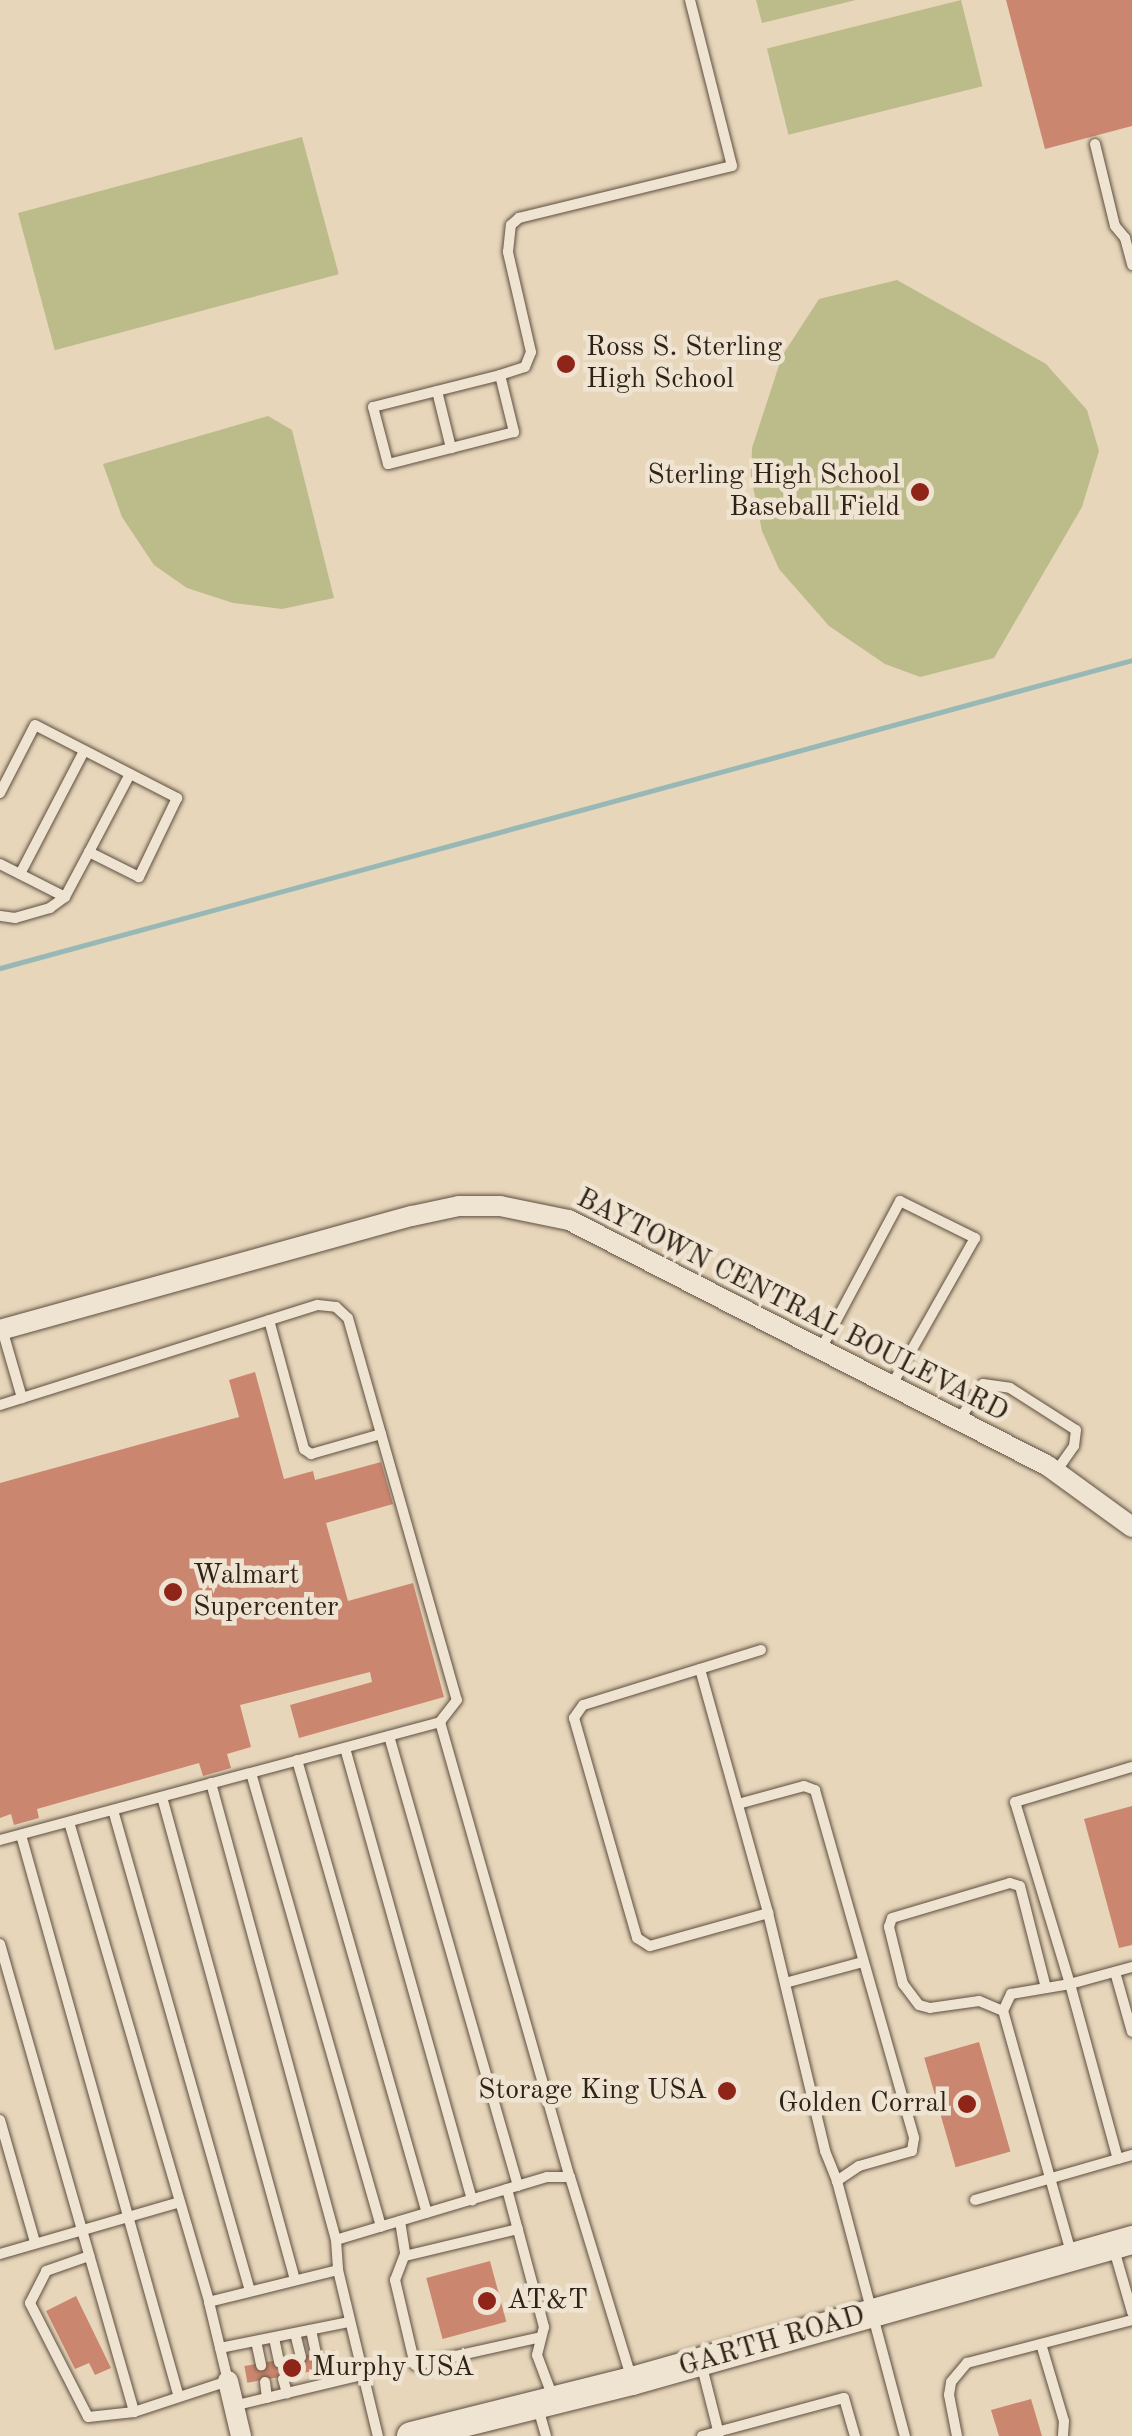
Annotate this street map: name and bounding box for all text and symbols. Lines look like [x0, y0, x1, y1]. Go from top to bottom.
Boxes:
place label: Ross S. Sterling High School [586, 331, 782, 397]
marker: Ross S. Sterling High School [555, 353, 577, 375]
place label: Sterling High School Baseball Field [647, 459, 900, 525]
marker: Sterling High School Baseball Field [909, 481, 931, 503]
street label: BAYTOWN CENTRAL BOULEVARD [571, 1182, 1013, 1430]
place label: Walmart Supercenter [193, 1559, 339, 1625]
marker: Walmart Supercenter [162, 1581, 184, 1603]
place label: Storage King USA [478, 2074, 707, 2108]
marker: Storage King USA [716, 2080, 738, 2102]
place label: Golden Corral [778, 2087, 947, 2121]
marker: Golden Corral [956, 2093, 978, 2115]
place label: AT&T [507, 2284, 588, 2318]
marker: AT&T [476, 2290, 498, 2312]
street label: GARTH ROAD [675, 2299, 869, 2385]
place label: Murphy USA [312, 2351, 474, 2385]
marker: Murphy USA [281, 2357, 303, 2379]

